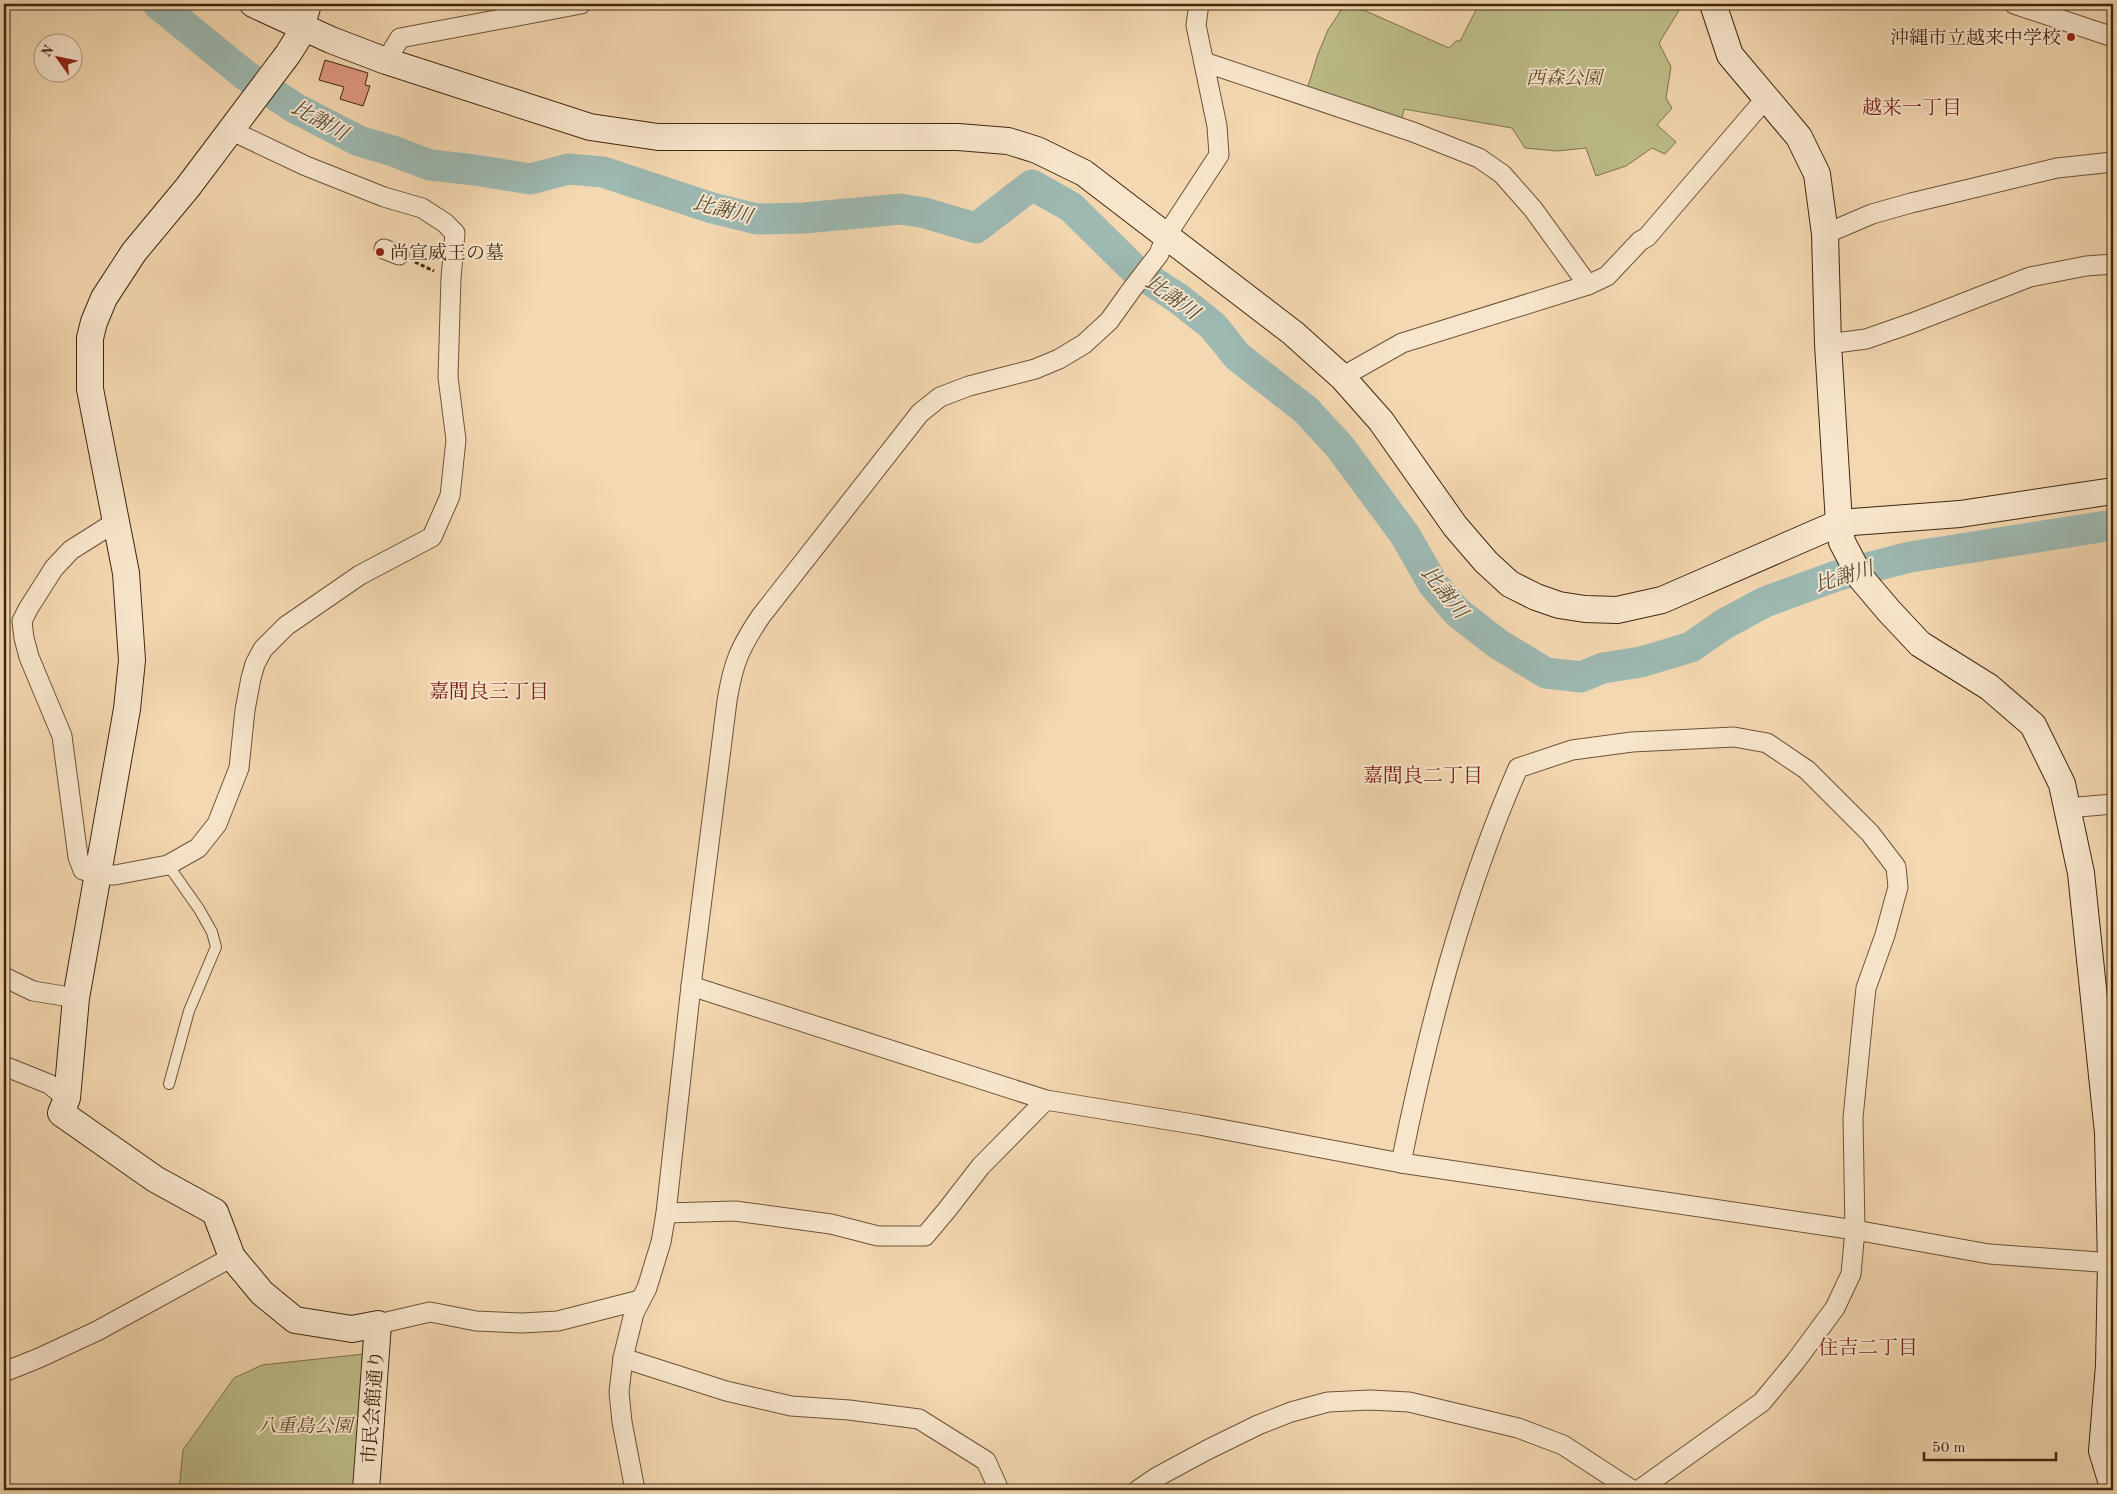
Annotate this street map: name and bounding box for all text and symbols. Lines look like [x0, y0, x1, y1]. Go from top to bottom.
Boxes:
place label: 沖縄市立越来中学校 [1890, 28, 2061, 49]
marker: 沖縄市立越来中学校 [2065, 31, 2077, 43]
north arrow [32, 32, 82, 82]
text: N [39, 43, 57, 60]
park label: 西森公園 [1526, 68, 1605, 89]
water label: 比謝川 [288, 97, 353, 146]
district label: 越来一丁目 [1862, 97, 1962, 119]
water label: 比謝川 [691, 192, 756, 228]
place label: 尚宣威王の墓 [390, 242, 504, 264]
marker: 尚宣威王の墓 [374, 246, 386, 258]
water label: 比謝川 [1142, 271, 1205, 326]
water label: 比謝川 [1812, 557, 1878, 596]
water label: 比謝川 [1417, 562, 1473, 624]
district label: 嘉間良三丁目 [429, 681, 549, 703]
district label: 嘉間良二丁目 [1363, 765, 1483, 787]
district label: 住吉二丁目 [1818, 1337, 1918, 1359]
street label: 市民会館通り [358, 1349, 388, 1465]
park label: 八重島公園 [257, 1416, 355, 1437]
scale bar [1924, 1429, 2057, 1461]
text: 50 m [1932, 1441, 1966, 1456]

